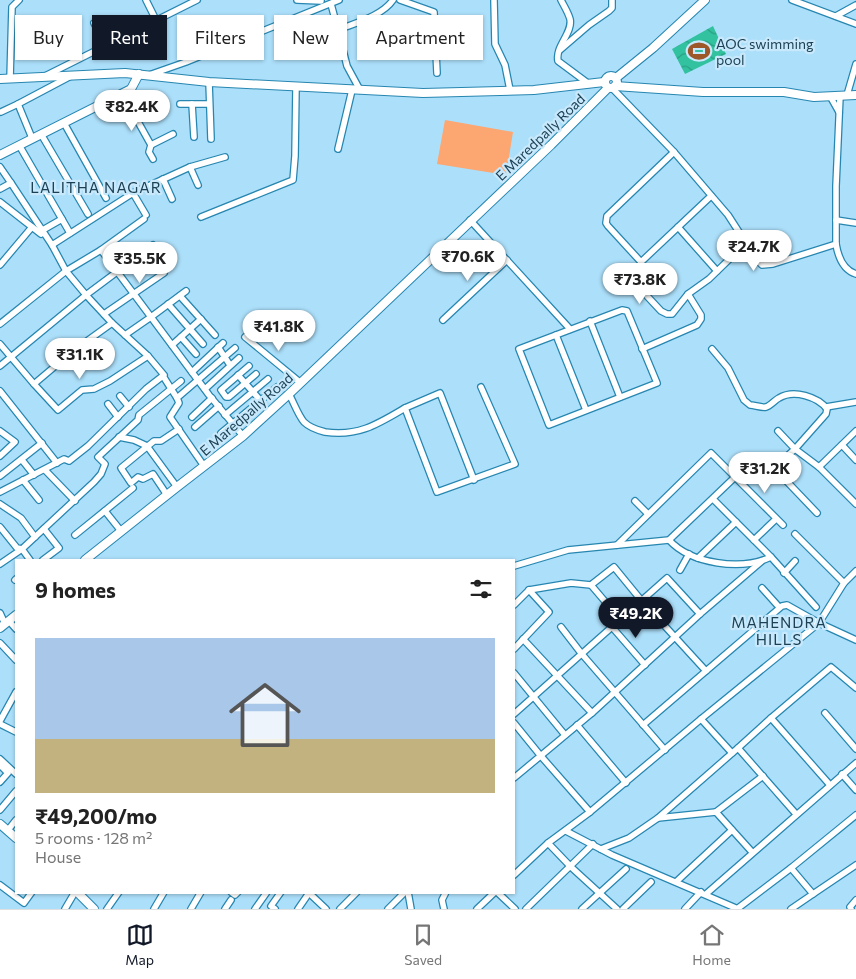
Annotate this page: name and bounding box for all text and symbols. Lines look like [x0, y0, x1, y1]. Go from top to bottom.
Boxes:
chip: Buy [15, 15, 82, 60]
chip: Rent [92, 15, 167, 60]
chip: Filters [177, 15, 264, 60]
chip: New [274, 15, 347, 60]
chip: Apartment [357, 15, 483, 60]
place label: AOC swimming pool [716, 35, 814, 68]
sports icon: AOC swimming pool [686, 38, 712, 64]
pin: ₹82.4K [91, 90, 173, 132]
street label: E Maredpally Road [492, 90, 588, 184]
text: ₹82.4K [105, 96, 159, 115]
district label: LALITHA NAGAR [30, 178, 162, 196]
pin: ₹24.7K [713, 230, 795, 272]
text: ₹24.7K [728, 236, 780, 255]
pin: ₹70.6K [427, 240, 509, 282]
pin: ₹35.5K [99, 242, 181, 284]
text: ₹70.6K [441, 246, 495, 265]
text: ₹35.5K [113, 248, 167, 267]
pin: ₹73.8K [599, 262, 681, 305]
text: ₹73.8K [614, 269, 666, 288]
pin: ₹41.8K [238, 310, 320, 352]
text: ₹41.8K [253, 316, 305, 335]
pin: ₹31.1K [39, 338, 121, 380]
text: ₹31.1K [56, 344, 104, 363]
street label: E Maredpally Road [196, 369, 296, 459]
pin: ₹31.2K [724, 452, 806, 494]
text: ₹31.2K [740, 458, 790, 477]
icon: filters [467, 575, 495, 603]
text: 9 homes [35, 577, 116, 602]
pin: ₹49.2K [595, 596, 677, 639]
text: ₹49.2K [609, 603, 663, 622]
district label: MAHENDRA HILLS [731, 613, 827, 648]
icon: home [220, 670, 310, 760]
text: ₹49,200/mo [35, 803, 157, 828]
text: 5 rooms · 128 m² [35, 828, 152, 847]
text: House [35, 847, 81, 866]
tab: Map [125, 921, 154, 968]
tab: Saved [404, 921, 442, 968]
tab: Home [692, 921, 731, 968]

